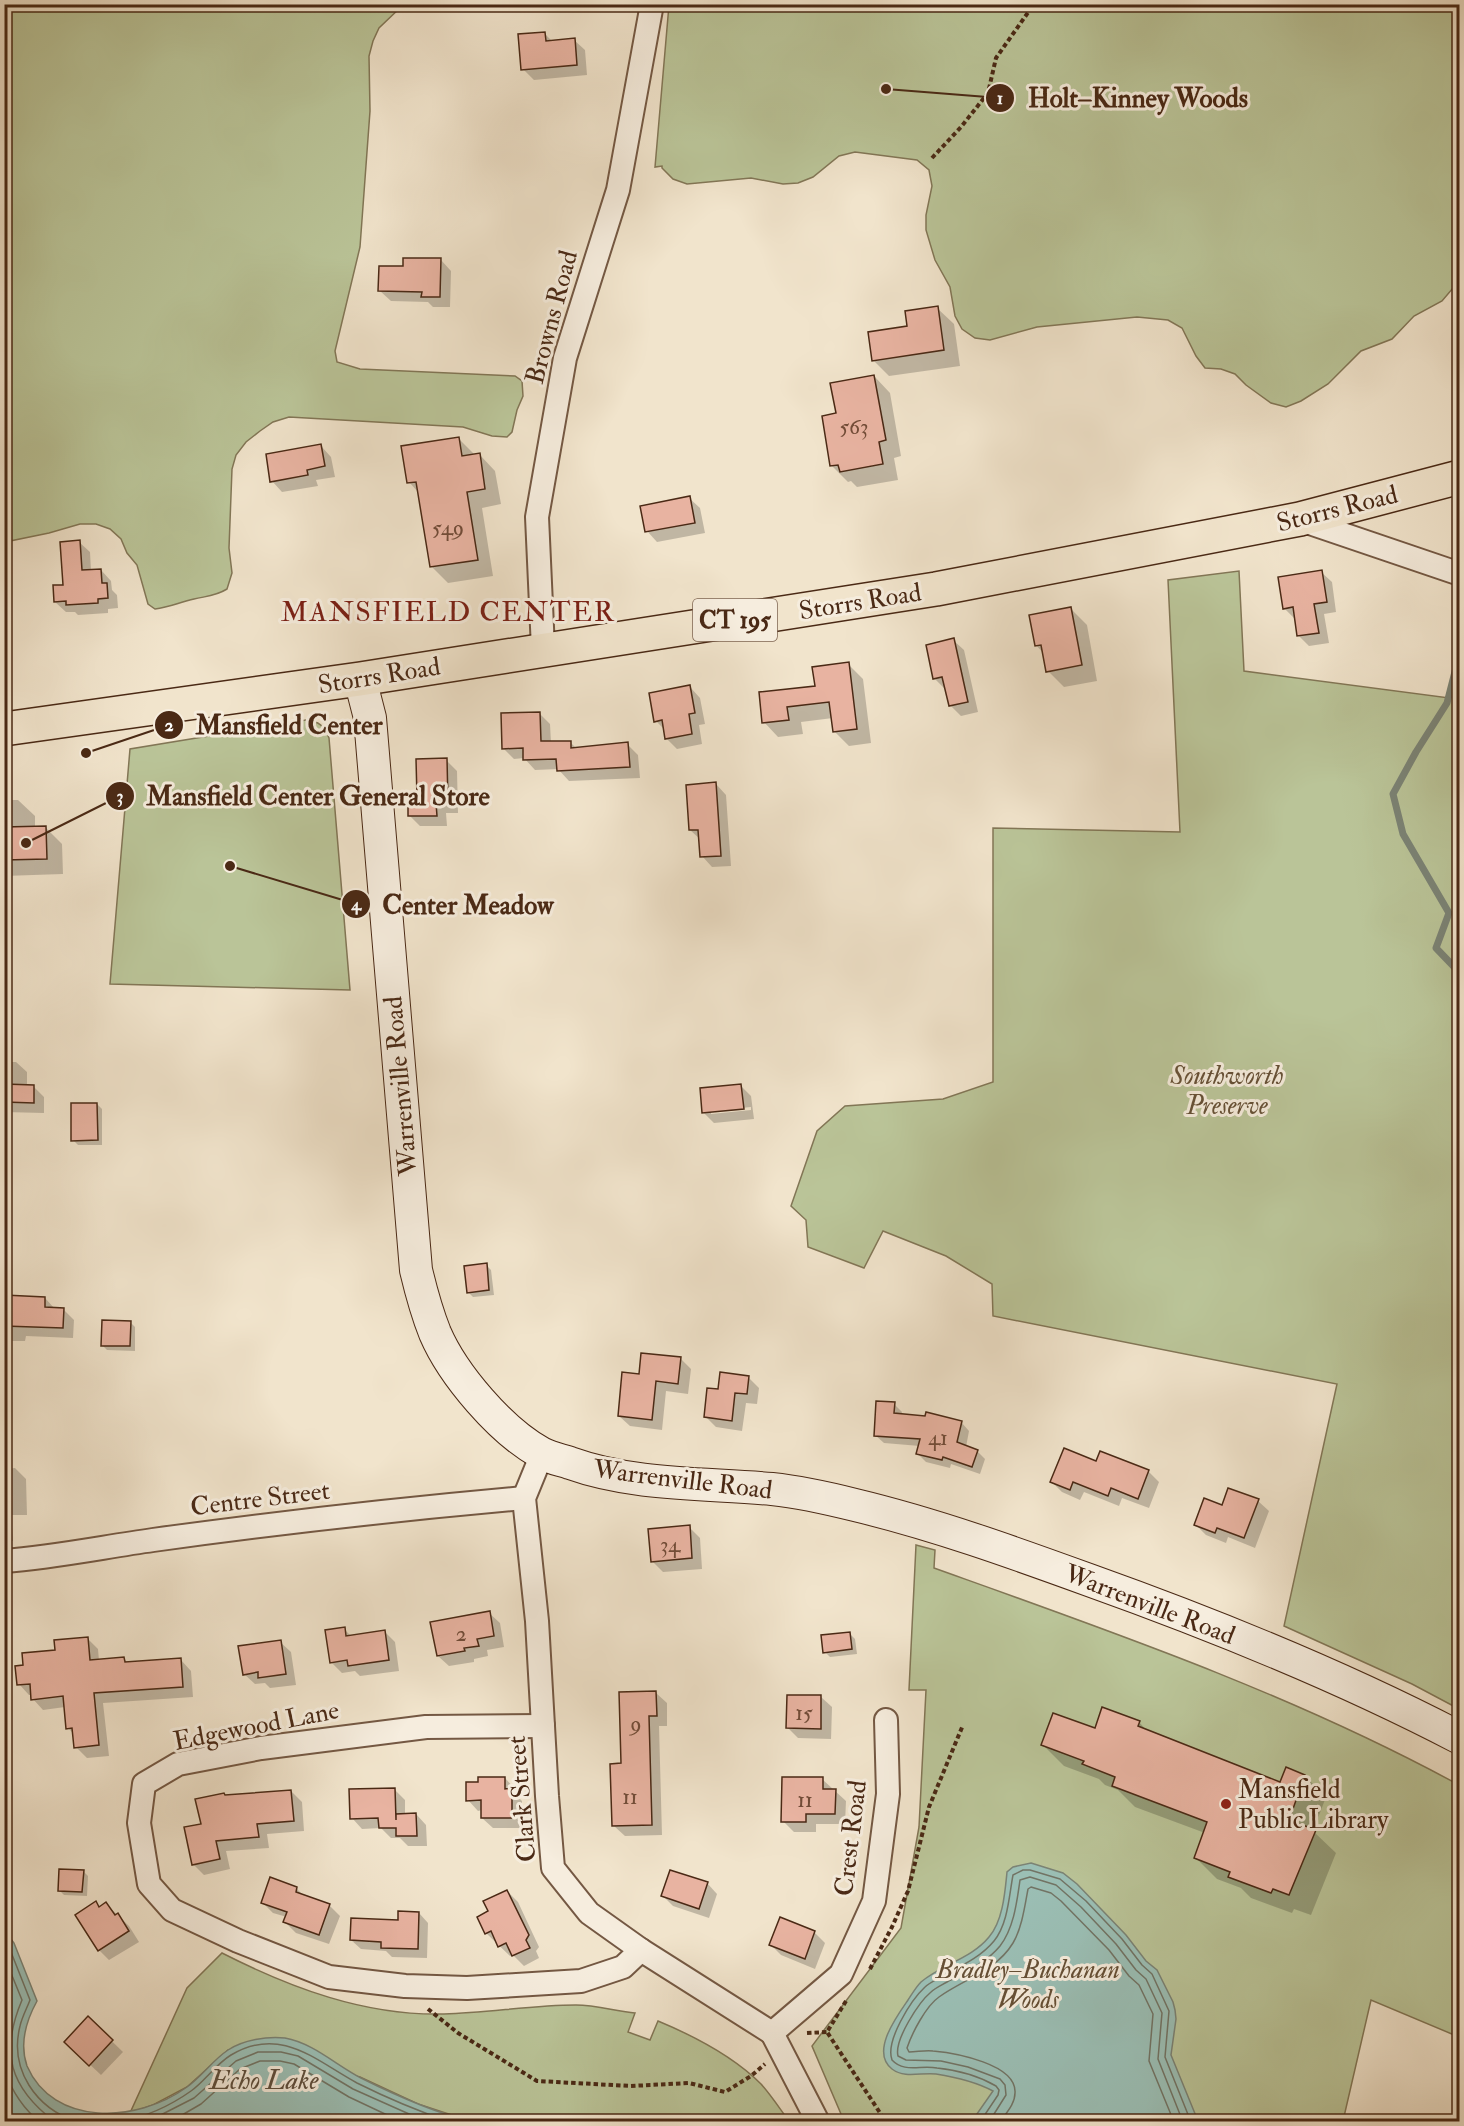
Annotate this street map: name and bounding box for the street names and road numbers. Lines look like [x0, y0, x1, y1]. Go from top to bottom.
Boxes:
street label: Browns Road [519, 247, 585, 388]
street label: Storrs Road [1273, 478, 1401, 539]
street label: Storrs Road [797, 577, 924, 627]
road number: CT 195 [693, 599, 777, 641]
street label: Storrs Road [316, 651, 443, 701]
street label: Warrenville Road [377, 995, 425, 1178]
street label: Warrenville Road [591, 1453, 774, 1507]
street label: Centre Street [189, 1475, 332, 1523]
street label: Warrenville Road [1059, 1557, 1240, 1652]
street label: Edgewood Lane [171, 1694, 342, 1758]
street label: Clark Street [501, 1734, 543, 1863]
street label: Crest Road [828, 1778, 874, 1898]

